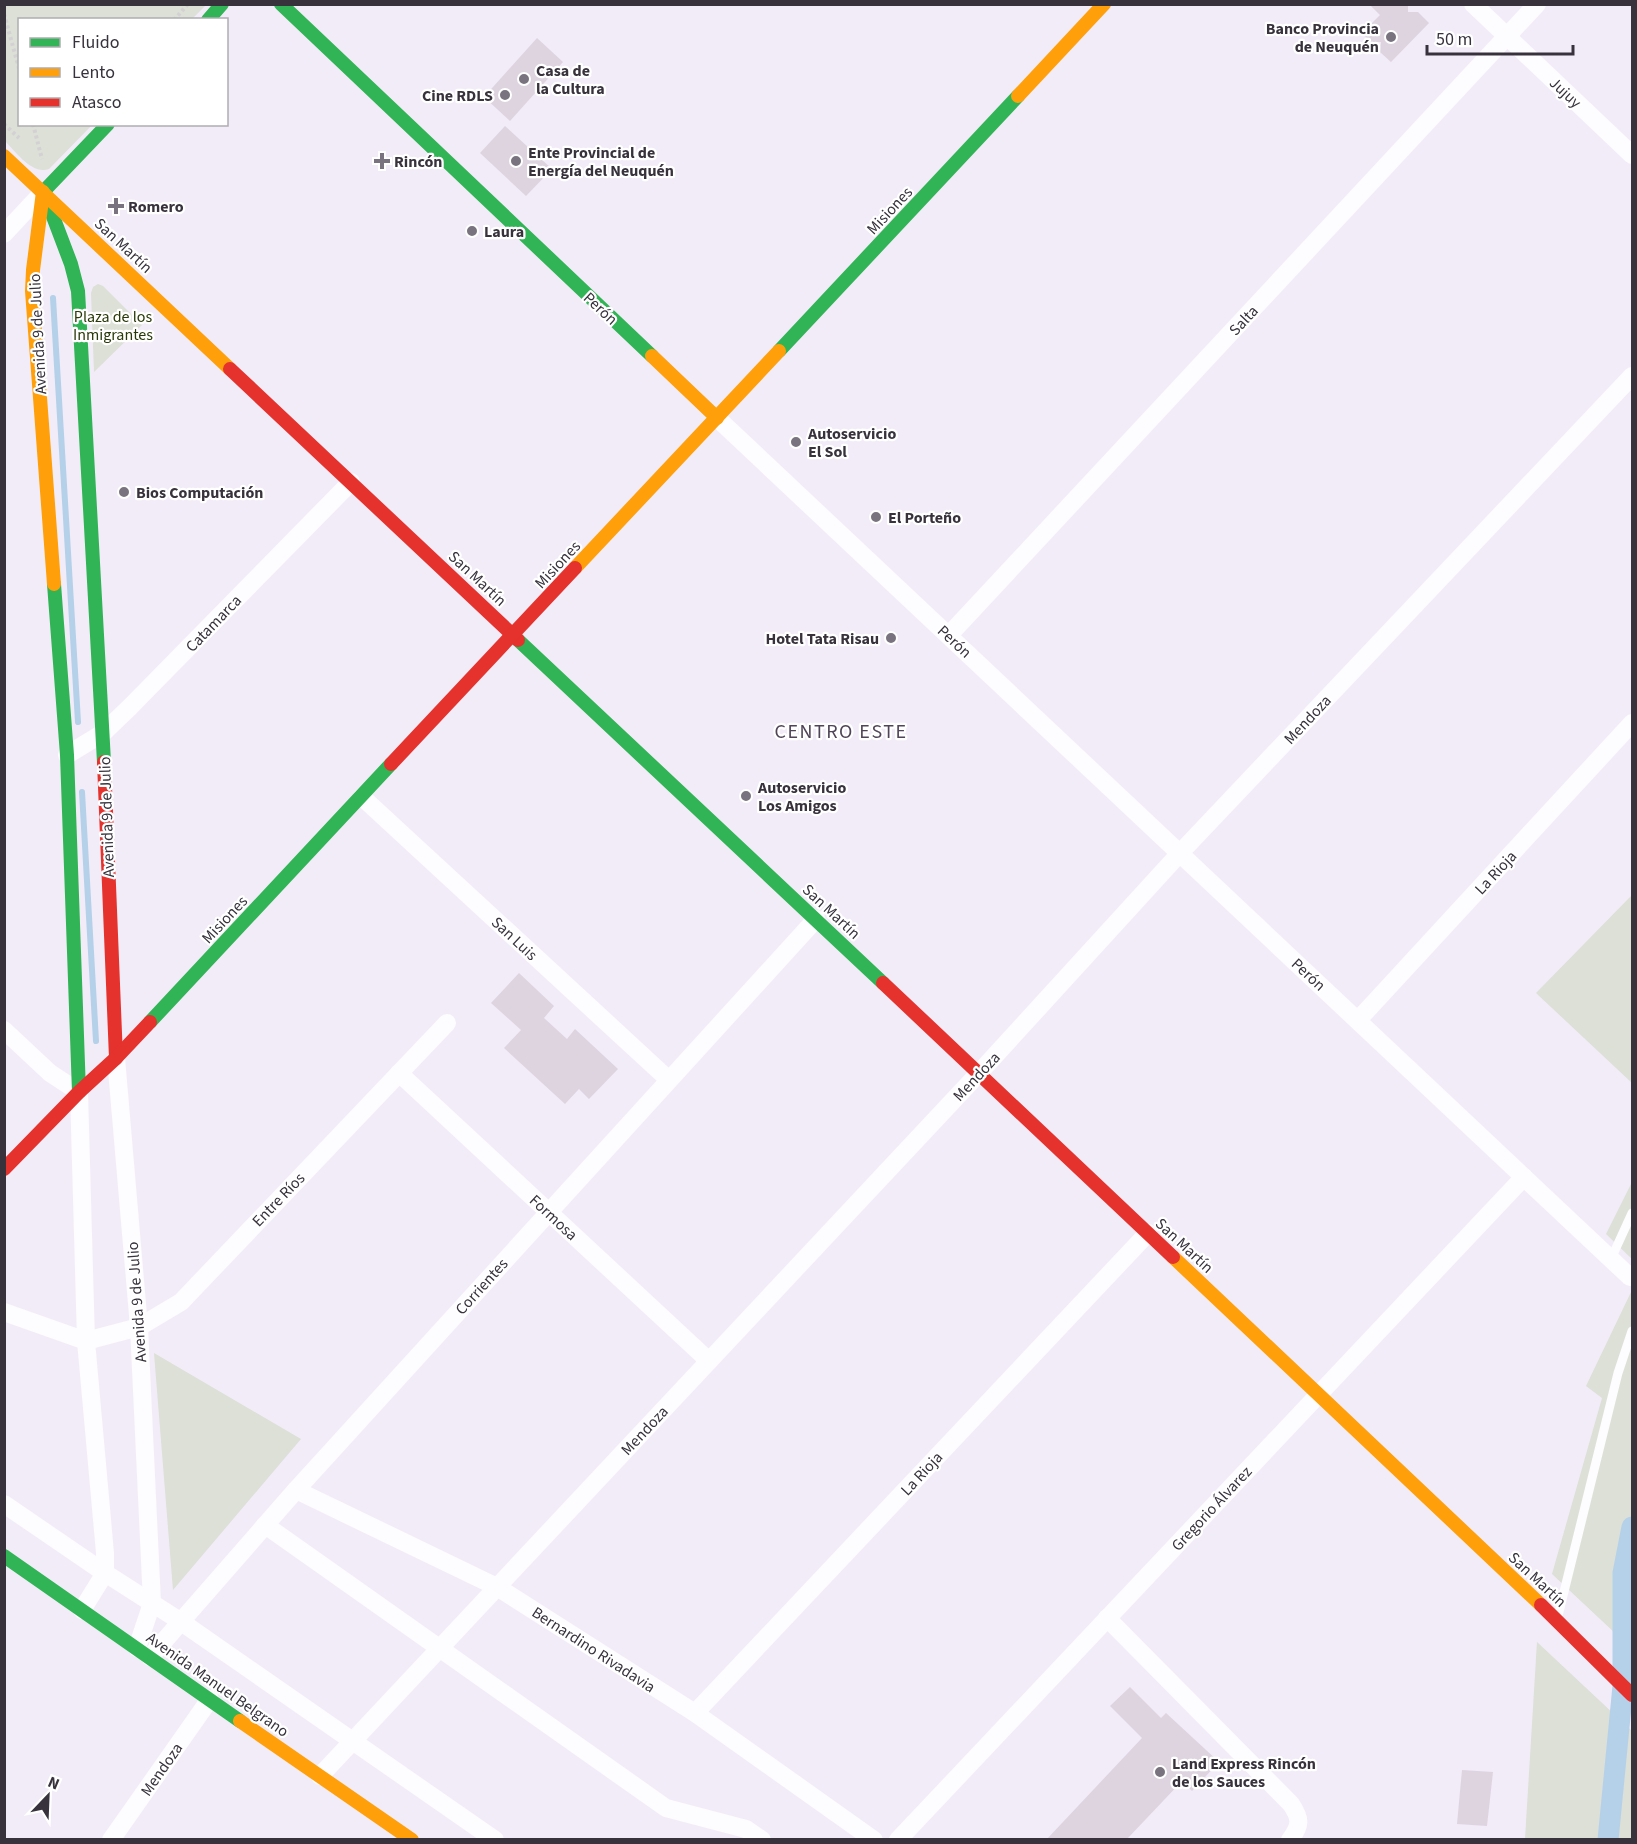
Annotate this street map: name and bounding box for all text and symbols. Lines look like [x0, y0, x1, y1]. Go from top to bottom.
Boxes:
legend [18, 18, 228, 126]
place label: Banco Provincia de Neuquén [1266, 18, 1379, 58]
scale bar [1427, 18, 1572, 56]
text: 50 m [1436, 27, 1472, 52]
text: Fluido [72, 30, 119, 55]
marker: Banco Provincia de Neuquén [1384, 30, 1398, 44]
text: Lento [72, 60, 115, 85]
place label: Casa de la Cultura [536, 60, 605, 100]
marker: Casa de la Cultura [517, 72, 531, 86]
street label: Jujuy [1544, 72, 1587, 114]
place label: Cine RDLS [422, 85, 493, 107]
marker: Cine RDLS [498, 88, 512, 102]
text: Atasco [72, 90, 121, 115]
place label: Ente Provincial de Energía del Neuquén [528, 142, 674, 182]
place label: Rincón [394, 151, 442, 173]
marker: Rincón [375, 154, 389, 168]
marker: Ente Provincial de Energía del Neuquén [509, 154, 523, 168]
street label: Misiones [862, 182, 918, 239]
place label: Romero [128, 196, 184, 218]
marker: Romero [109, 199, 123, 213]
street label: San Martín [90, 213, 157, 278]
place label: Laura [484, 221, 524, 243]
marker: Laura [465, 224, 479, 238]
street label: Avenida 9 de Julio [24, 273, 52, 395]
street label: Perón [578, 287, 622, 330]
street label: Salta [1224, 301, 1263, 341]
park label: Plaza de los Inmigrantes [73, 306, 153, 346]
place label: Autoservicio El Sol [807, 423, 896, 463]
marker: Autoservicio El Sol [789, 435, 803, 449]
place label: Bios Computación [136, 482, 264, 504]
marker: Bios Computación [117, 485, 131, 499]
place label: El Porteño [888, 507, 961, 529]
marker: El Porteño [869, 510, 883, 524]
street label: Misiones [530, 536, 586, 593]
street label: San Martín [444, 546, 511, 611]
street label: Catamarca [181, 590, 247, 657]
street label: Perón [932, 620, 976, 663]
place label: Hotel Tata Risau [766, 628, 879, 650]
marker: Hotel Tata Risau [884, 631, 898, 645]
street label: Mendoza [1279, 690, 1336, 749]
district label: CENTRO ESTE [775, 718, 907, 746]
street label: Avenida 9 de Julio [94, 756, 120, 878]
place label: Autoservicio Los Amigos [757, 777, 846, 817]
marker: Autoservicio Los Amigos [739, 789, 753, 803]
street label: La Rioja [1470, 846, 1522, 899]
street label: San Martín [798, 879, 865, 944]
street label: Misiones [197, 891, 253, 948]
street label: San Luis [487, 912, 542, 966]
street label: Perón [1286, 953, 1330, 996]
street label: Mendoza [948, 1047, 1005, 1106]
street label: Entre Ríos [247, 1168, 310, 1232]
street label: Formosa [524, 1190, 582, 1246]
street label: San Martín [1151, 1213, 1218, 1278]
street label: Avenida 9 de Julio [122, 1241, 152, 1363]
street label: Corrientes [450, 1253, 513, 1320]
street label: Mendoza [616, 1401, 673, 1460]
street label: La Rioja [896, 1447, 948, 1500]
street label: Gregorio Álvarez [1166, 1461, 1257, 1556]
street label: San Martín [1504, 1547, 1571, 1612]
street label: Bernardino Rivadavia [527, 1602, 660, 1698]
street label: Avenida Manuel Belgrano [142, 1627, 293, 1742]
street label: Mendoza [136, 1739, 188, 1801]
place label: Land Express Rincón de los Sauces [1172, 1753, 1316, 1793]
marker: Land Express Rincón de los Sauces [1153, 1765, 1167, 1779]
north arrow [18, 1766, 78, 1826]
text: N [44, 1771, 63, 1795]

